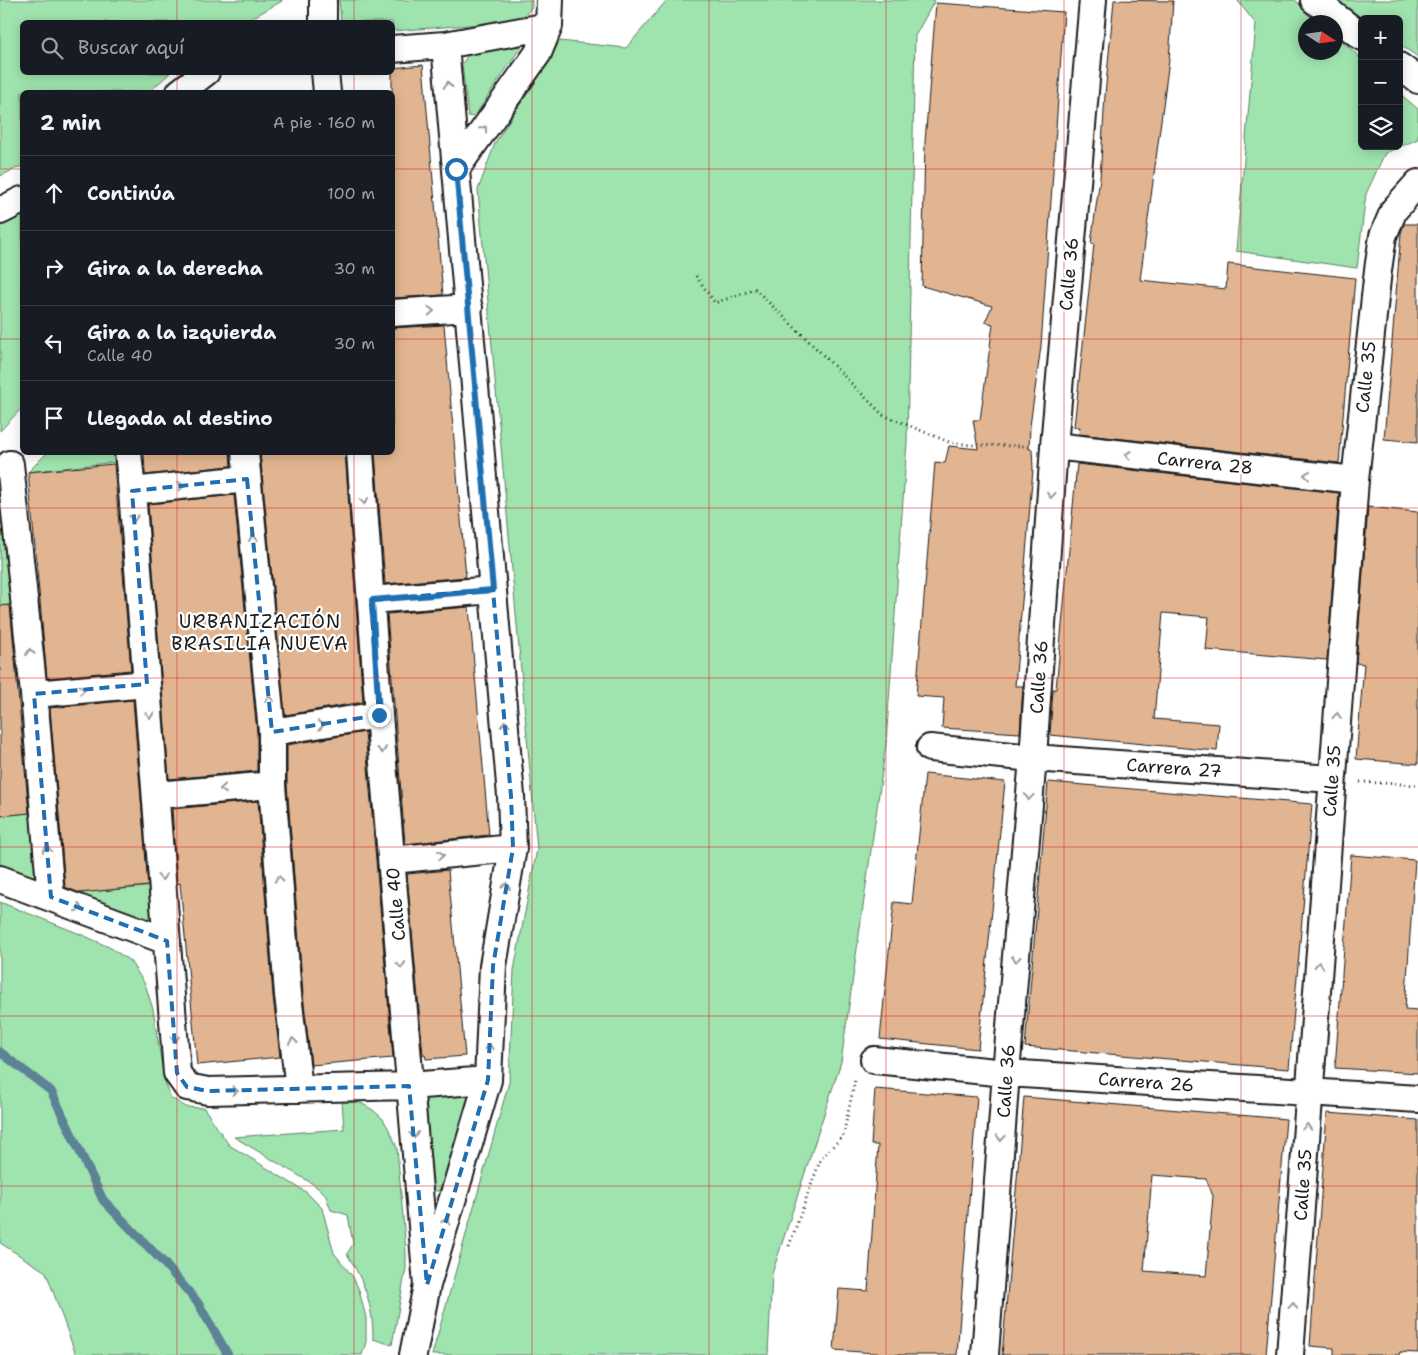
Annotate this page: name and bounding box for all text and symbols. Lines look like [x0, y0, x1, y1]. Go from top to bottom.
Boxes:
north arrow [1298, 15, 1343, 60]
map controls [1358, 15, 1403, 150]
button: + [1358, 15, 1403, 60]
search box [20, 20, 395, 75]
icon: search [38, 34, 66, 62]
text: Buscar aquí [78, 35, 184, 60]
button: − [1358, 60, 1403, 105]
one-way arrow [443, 81, 454, 89]
button: layers [1358, 105, 1403, 150]
text: 2 min [40, 109, 101, 137]
text: A pie · 160 m [273, 112, 375, 133]
one-way arrow [478, 125, 487, 135]
route start [445, 158, 468, 181]
icon: ahead [40, 179, 68, 207]
text: Continúa [87, 181, 175, 206]
text: 100 m [327, 183, 375, 204]
street label: Calle 36 [1054, 236, 1084, 312]
icon: right [40, 254, 68, 282]
text: Gira a la derecha [87, 256, 263, 281]
text: 30 m [334, 258, 375, 279]
one-way arrow [427, 305, 435, 316]
text: Gira a la izquierda [87, 320, 276, 345]
icon: left [40, 329, 68, 357]
text: 30 m [334, 333, 375, 354]
street label: Calle 35 [1350, 340, 1382, 414]
text: Calle 40 [87, 345, 153, 366]
icon: arrive [40, 404, 68, 432]
text: Llegada al destino [87, 406, 273, 431]
street label: Carrera 28 [1156, 446, 1254, 480]
one-way arrow [1124, 450, 1132, 461]
one-way arrow [1303, 470, 1311, 481]
one-way arrow [177, 481, 185, 492]
one-way arrow [1046, 491, 1057, 499]
one-way arrow [358, 497, 369, 505]
one-way arrow [129, 515, 140, 523]
one-way arrow [248, 533, 259, 541]
district label: URBANIZACIÓN BRASILIA NUEVA [171, 608, 349, 656]
street label: Calle 36 [1024, 639, 1054, 715]
one-way arrow [24, 648, 35, 656]
one-way arrow [79, 684, 87, 695]
one-way arrow [264, 695, 275, 703]
route end [368, 704, 391, 727]
one-way arrow [1332, 711, 1343, 719]
one-way arrow [144, 712, 155, 720]
one-way arrow [316, 720, 325, 730]
one-way arrow [500, 720, 511, 728]
street label: Calle 35 [1318, 744, 1346, 818]
one-way arrow [376, 747, 387, 755]
street label: Carrera 27 [1125, 753, 1223, 783]
one-way arrow [219, 783, 227, 794]
one-way arrow [1024, 793, 1035, 801]
one-way arrow [42, 844, 53, 852]
one-way arrow [437, 850, 445, 861]
street label: Calle 40 [381, 866, 411, 942]
one-way arrow [156, 874, 167, 882]
one-way arrow [274, 875, 285, 883]
one-way arrow [500, 882, 510, 890]
one-way arrow [74, 902, 82, 912]
one-way arrow [1010, 955, 1021, 963]
one-way arrow [395, 961, 406, 969]
one-way arrow [1313, 961, 1324, 969]
one-way arrow [169, 1036, 180, 1044]
one-way arrow [288, 1036, 299, 1044]
one-way arrow [484, 1043, 495, 1051]
street label: Calle 36 [991, 1043, 1021, 1119]
street label: Carrera 26 [1097, 1067, 1195, 1097]
one-way arrow [231, 1085, 239, 1096]
one-way arrow [1301, 1123, 1312, 1131]
one-way arrow [408, 1131, 419, 1139]
one-way arrow [996, 1134, 1007, 1142]
street label: Calle 35 [1289, 1148, 1317, 1222]
one-way arrow [441, 1218, 451, 1226]
one-way arrow [1288, 1302, 1299, 1310]

